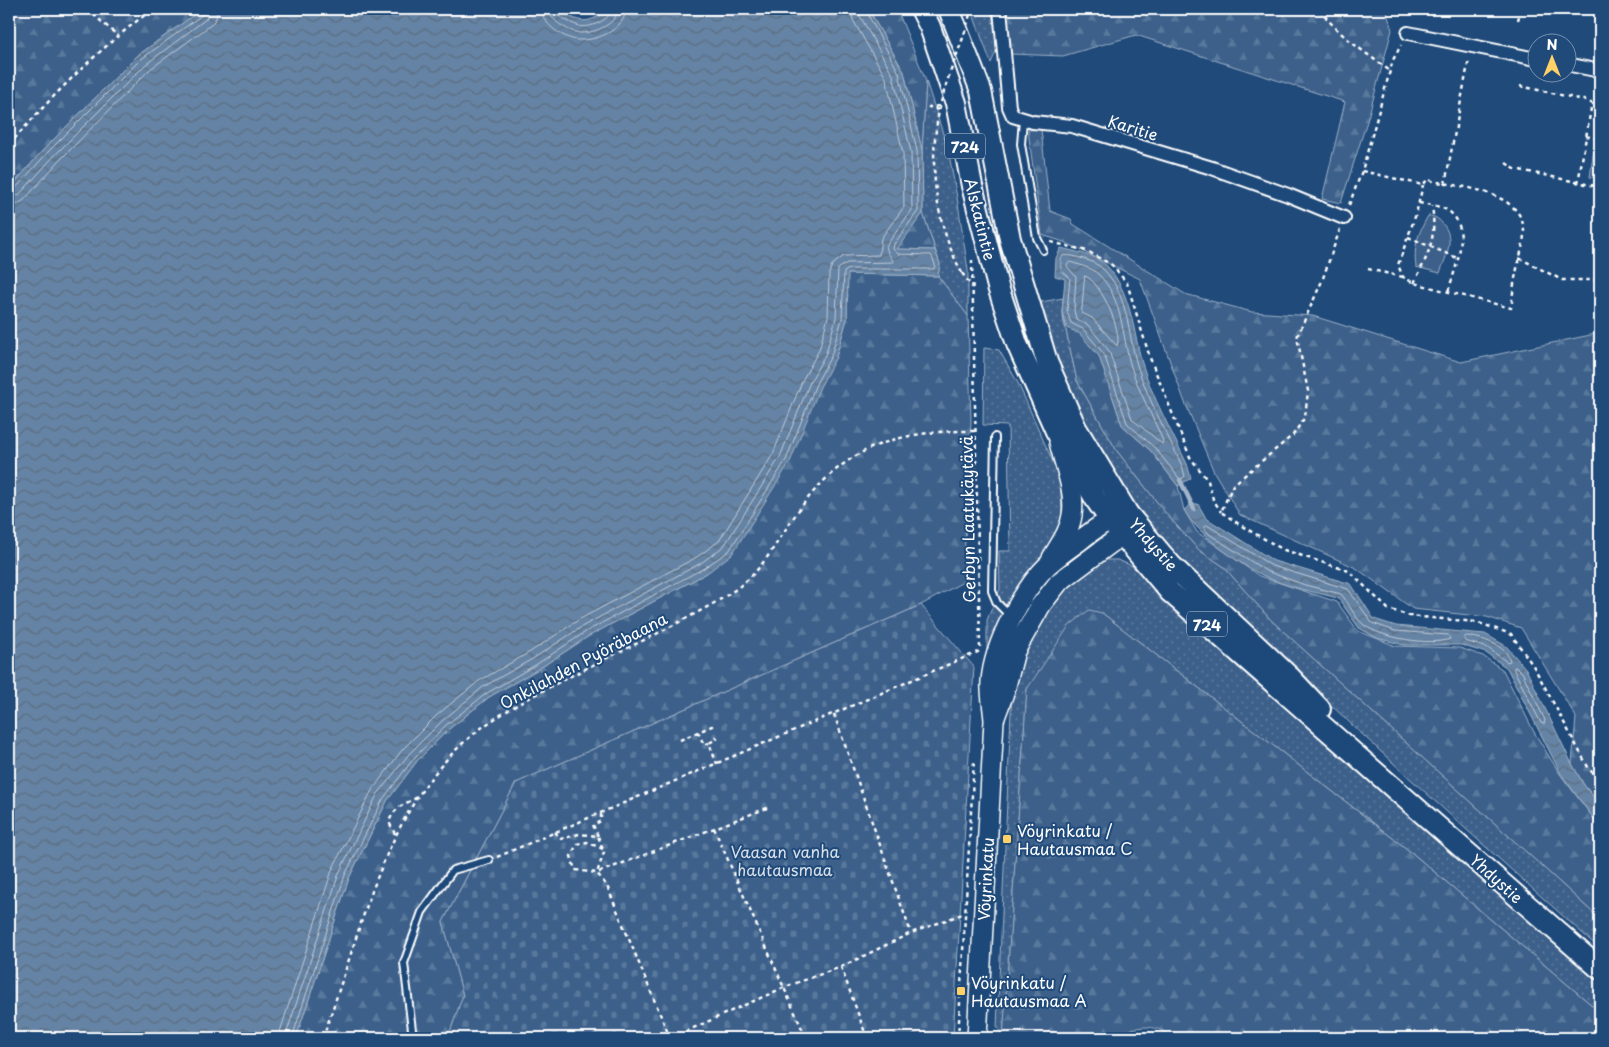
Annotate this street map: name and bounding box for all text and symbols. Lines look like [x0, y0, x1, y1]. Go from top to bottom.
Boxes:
north arrow [1526, 32, 1576, 82]
text: N [1546, 34, 1558, 55]
street label: Karitie [1105, 108, 1161, 146]
road number: 724 [945, 134, 985, 158]
street label: Alskatintie [959, 175, 1003, 263]
street label: Gerbyn Laatukäytävä [954, 435, 980, 603]
street label: Yhdystie [1124, 512, 1184, 576]
street label: Onkilahden Pyöräbaana [495, 606, 671, 714]
road number: 724 [1187, 612, 1227, 636]
place label: Vöyrinkatu / Hautausmaa C [1017, 818, 1133, 860]
marker: Vöyrinkatu / Hautausmaa C [1001, 833, 1013, 845]
street label: Vöyrinkatu [971, 837, 999, 921]
park label: Vaasan vanha hautausmaa [731, 839, 839, 881]
street label: Yhdystie [1465, 848, 1529, 908]
place label: Vöyrinkatu / Hautausmaa A [971, 970, 1087, 1012]
marker: Vöyrinkatu / Hautausmaa A [955, 985, 967, 997]

